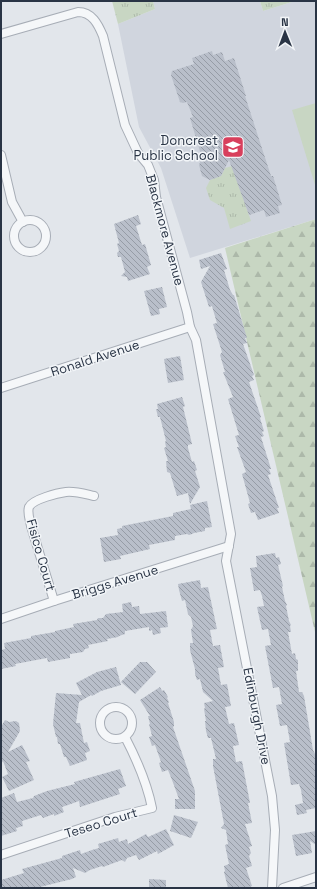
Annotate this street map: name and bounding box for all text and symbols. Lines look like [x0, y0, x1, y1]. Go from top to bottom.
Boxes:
north arrow [265, 12, 305, 52]
text: N [281, 15, 289, 29]
place label: Doncrest Public School [133, 132, 218, 164]
school or university icon: Doncrest Public School [220, 134, 246, 160]
street label: Blackmore Avenue [142, 172, 188, 288]
street label: Ronald Avenue [48, 336, 142, 380]
street label: Fisico Court [23, 517, 59, 593]
street label: Briggs Avenue [70, 561, 160, 603]
street label: Edinburgh Drive [239, 666, 275, 766]
street label: Teseo Court [63, 804, 139, 842]

